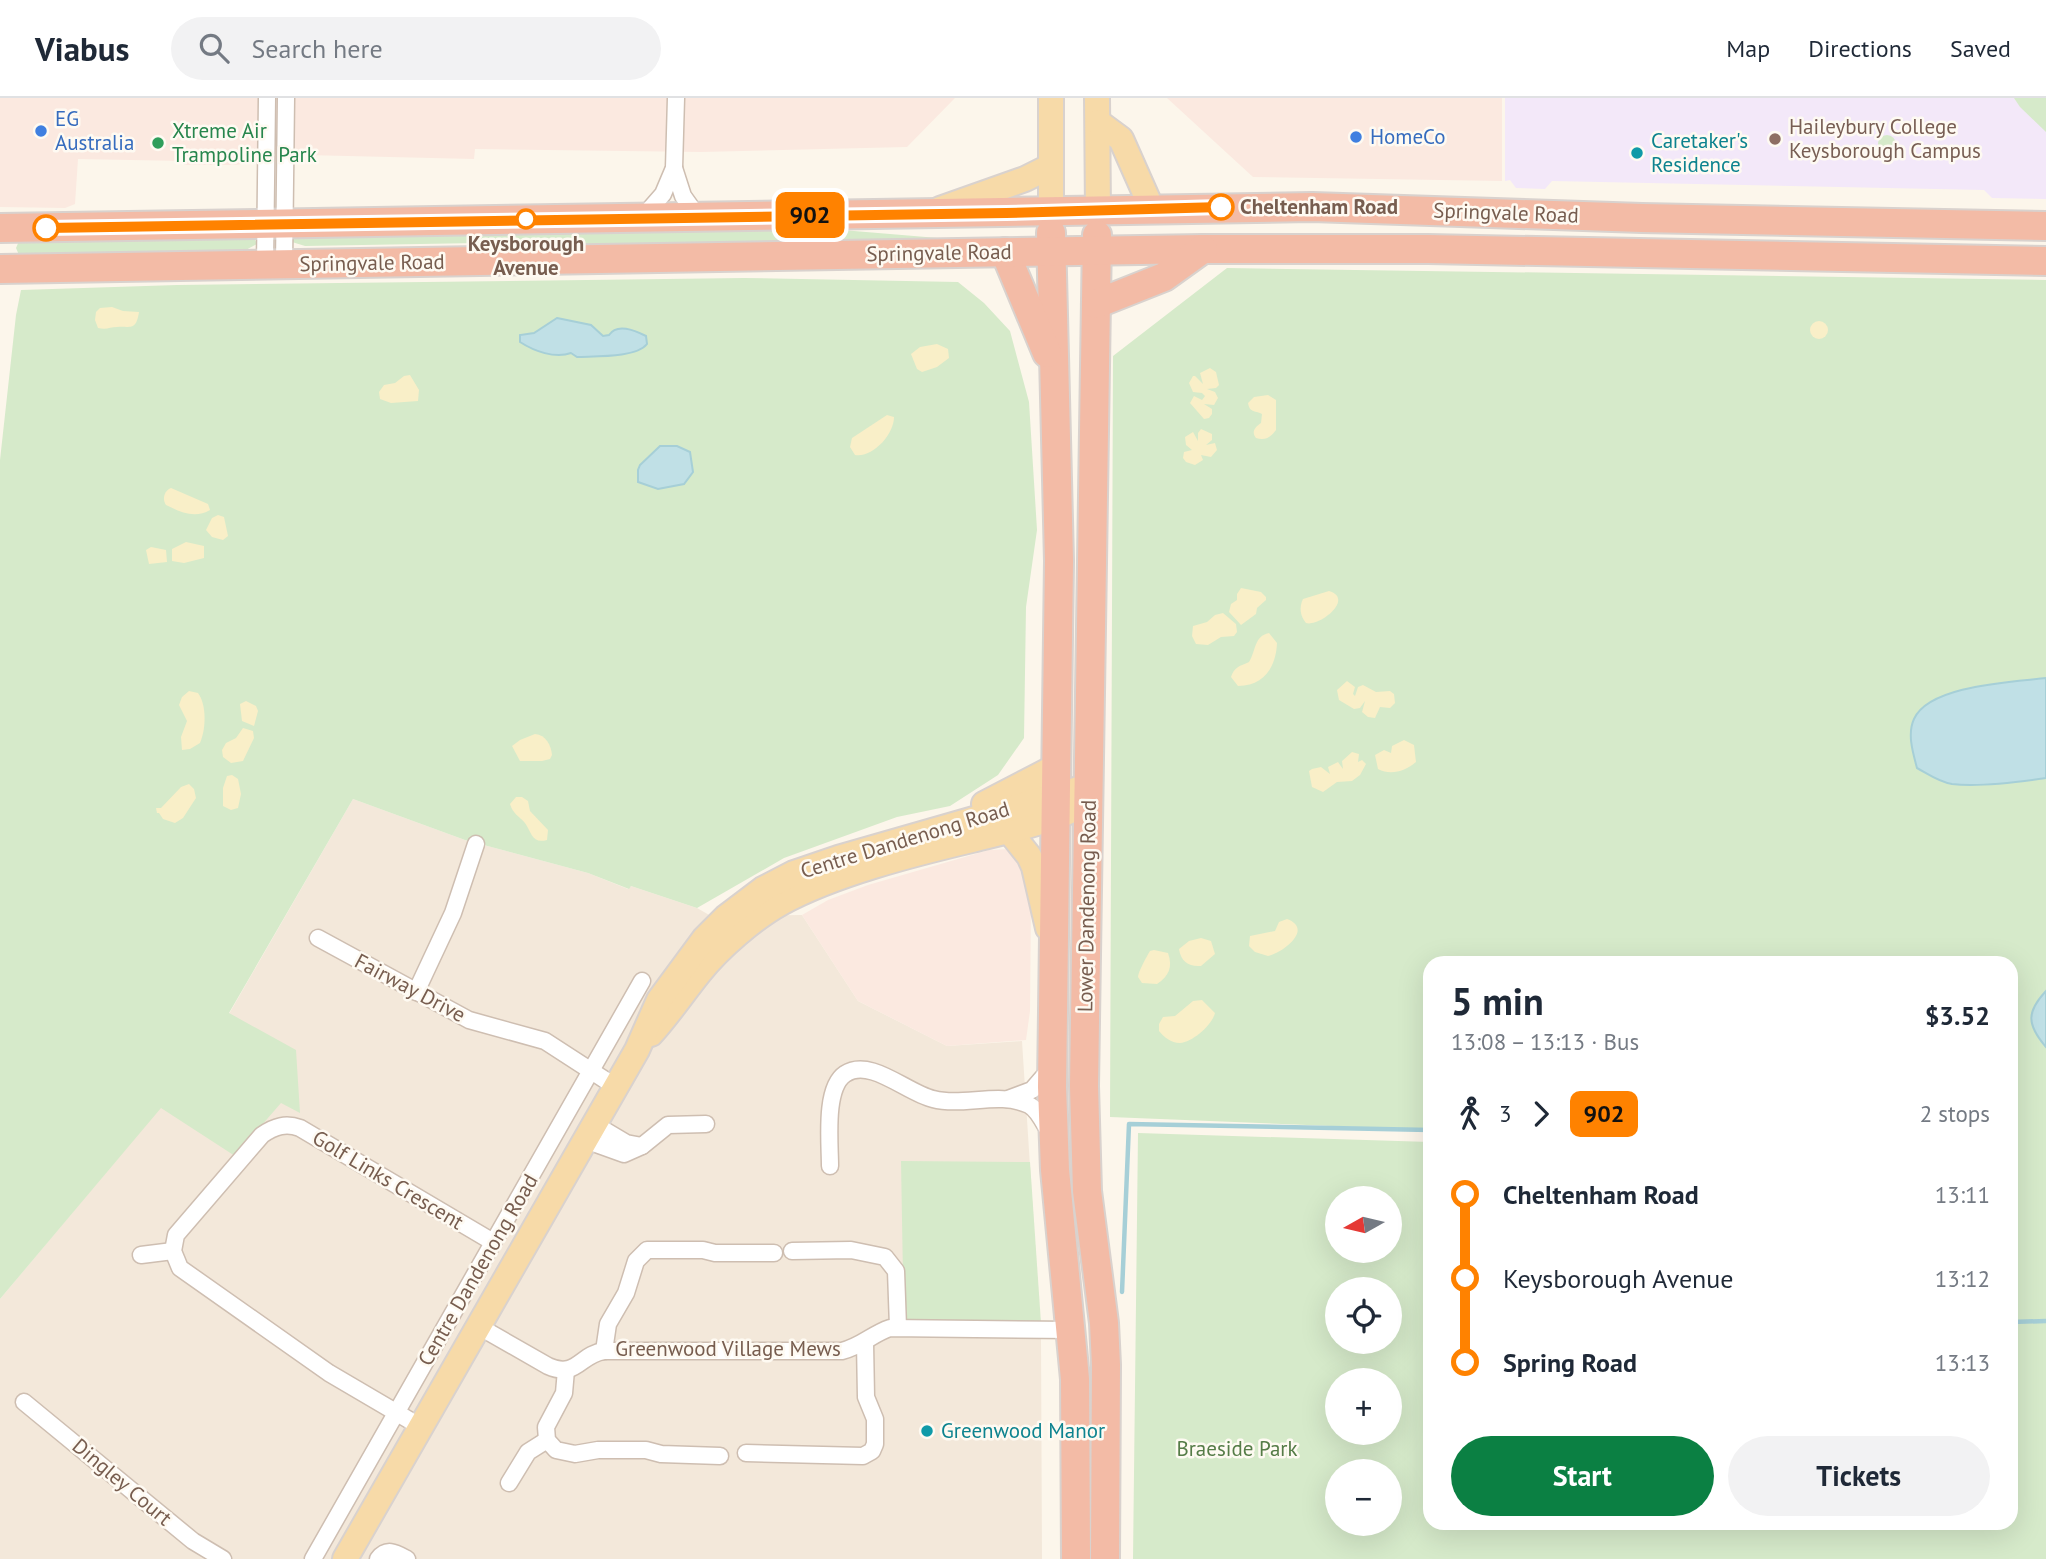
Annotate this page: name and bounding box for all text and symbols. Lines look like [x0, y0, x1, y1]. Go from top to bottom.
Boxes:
search box [171, 17, 661, 80]
text: Viabus [35, 27, 129, 70]
icon: search [195, 29, 233, 67]
text: Search here [251, 32, 383, 65]
text: Map [1726, 33, 1770, 64]
text: Directions [1808, 33, 1912, 64]
text: Saved [1950, 33, 2011, 64]
place label: EG Australia [55, 105, 134, 156]
place label: Haileybury College Keysborough Campus [1789, 113, 1981, 164]
place label: Xtreme Air Trampoline Park [172, 117, 317, 168]
marker: EG Australia [33, 123, 49, 139]
place label: HomeCo [1370, 123, 1446, 150]
place label: Caretaker's Residence [1651, 127, 1748, 178]
marker: HomeCo [1348, 129, 1364, 145]
marker: Haileybury College Keysborough Campus [1767, 131, 1783, 147]
marker: Xtreme Air Trampoline Park [150, 135, 166, 151]
marker: Caretaker's Residence [1629, 145, 1645, 161]
line badge: 902 [770, 192, 850, 238]
place label: Cheltenham Road [1240, 193, 1398, 220]
marker: Cheltenham Road [1208, 194, 1234, 220]
street label: Springvale Road [1433, 196, 1579, 229]
text: 902 [790, 199, 830, 230]
marker: Keysborough Avenue [516, 209, 536, 229]
unlabelled marker [33, 215, 59, 241]
place label: Keysborough Avenue [468, 230, 584, 281]
street label: Springvale Road [866, 238, 1012, 267]
street label: Springvale Road [299, 248, 445, 277]
street label: Centre Dandenong Road [797, 795, 1013, 884]
street label: Lower Dandenong Road [1071, 800, 1102, 1012]
street label: Fairway Drive [350, 947, 470, 1028]
text: 5 min [1451, 976, 1544, 1025]
text: $3.52 [1925, 999, 1990, 1032]
text: 13:08 – 13:13 · Bus [1451, 1027, 1639, 1056]
icon: walk [1451, 1095, 1489, 1133]
icon: forward [1522, 1095, 1560, 1133]
text: 902 [1584, 1098, 1624, 1129]
text: 3 [1499, 1099, 1512, 1128]
text: 2 stops [1920, 1099, 1990, 1128]
street label: Golf Links Crescent [308, 1124, 469, 1235]
street label: Centre Dandenong Road [412, 1169, 544, 1371]
text: Cheltenham Road [1503, 1178, 1699, 1211]
text: 13:11 [1935, 1180, 1990, 1209]
north arrow [1325, 1186, 1402, 1264]
map controls [1325, 1186, 1402, 1536]
text: Keysborough Avenue [1503, 1262, 1734, 1295]
text: 13:12 [1935, 1264, 1990, 1293]
button: locate [1325, 1277, 1402, 1354]
street label: Greenwood Village Mews [615, 1335, 841, 1362]
text: Spring Road [1503, 1346, 1637, 1379]
text: 13:13 [1935, 1348, 1990, 1377]
button: + [1325, 1368, 1402, 1445]
place label: Greenwood Manor [941, 1417, 1105, 1444]
marker: Greenwood Manor [919, 1423, 935, 1439]
street label: Dingley Court [67, 1432, 178, 1531]
park label: Braeside Park [1176, 1435, 1298, 1462]
button: Start [1451, 1436, 1714, 1516]
button: Tickets [1728, 1436, 1990, 1516]
button: − [1325, 1459, 1402, 1536]

